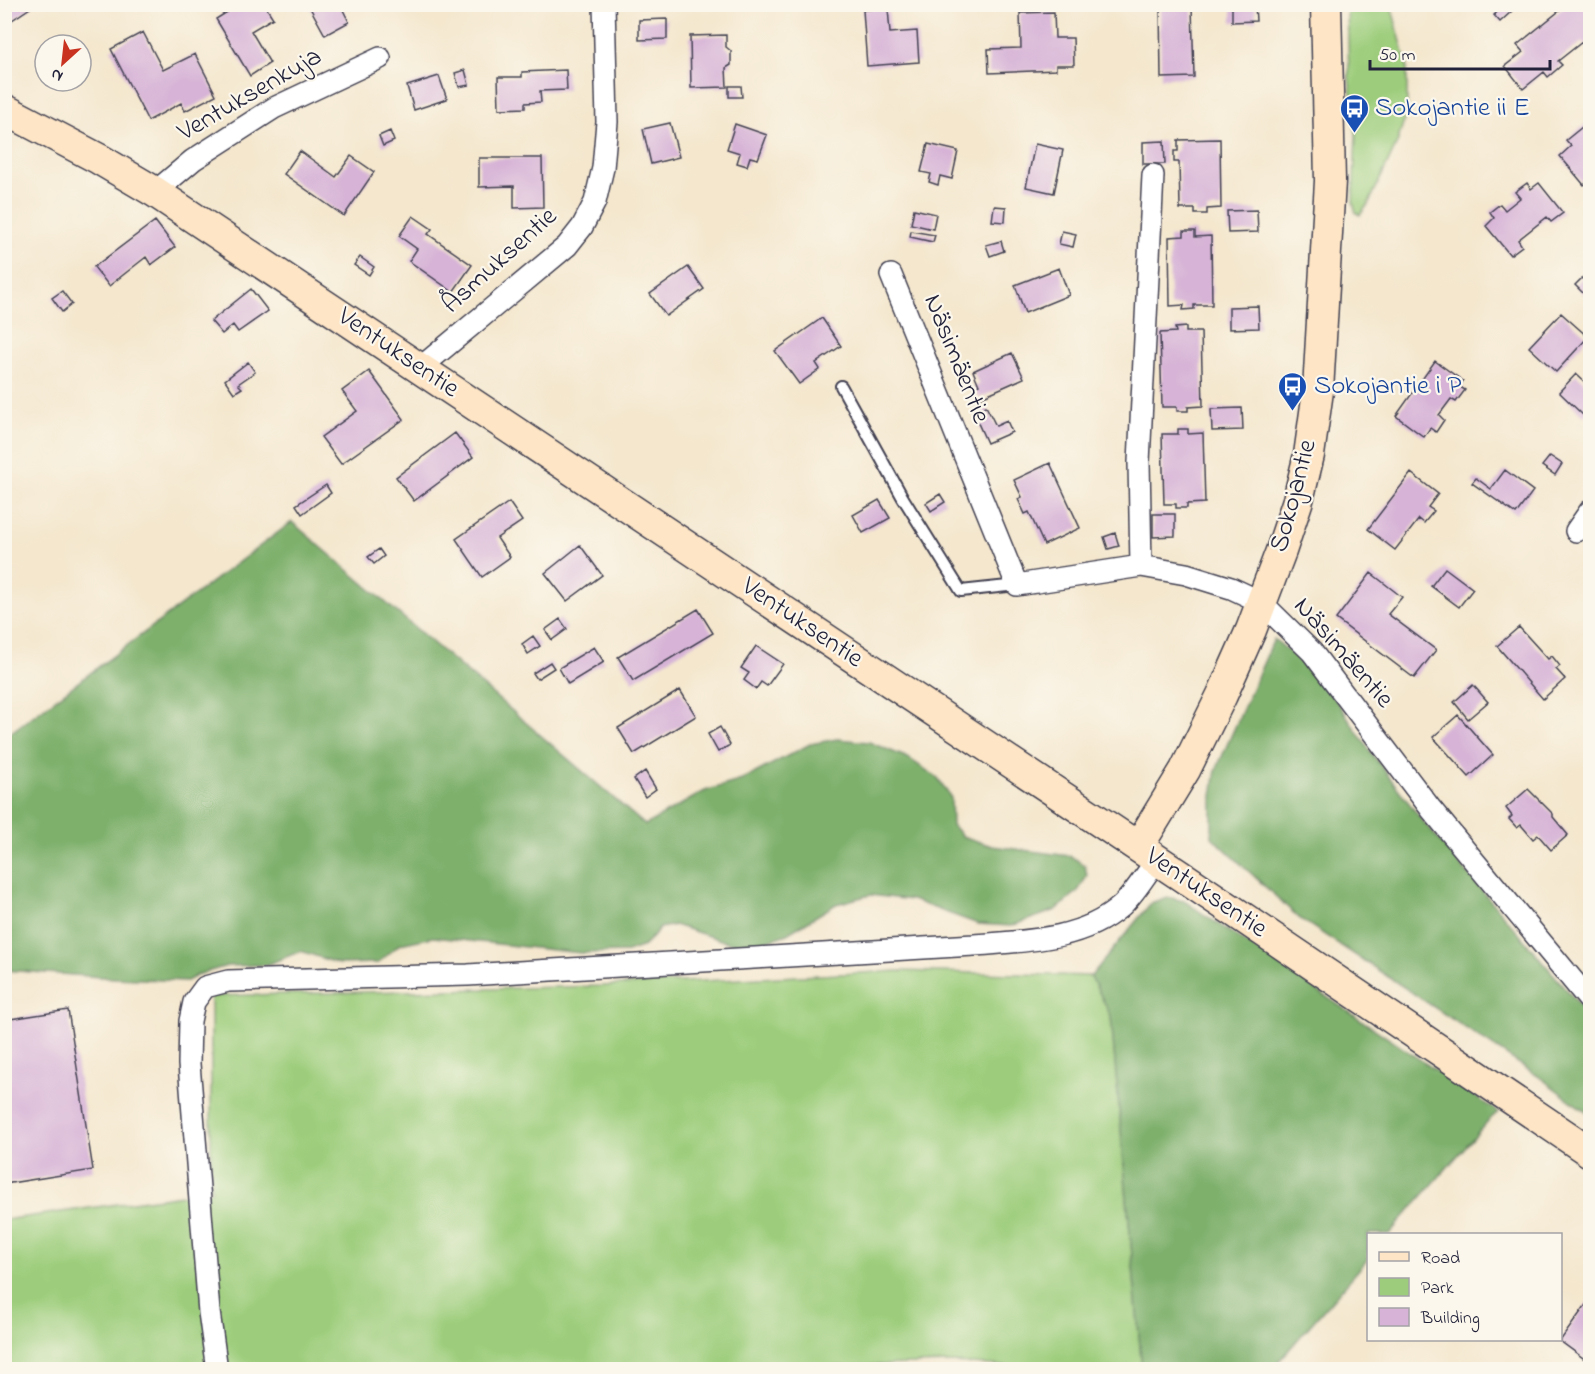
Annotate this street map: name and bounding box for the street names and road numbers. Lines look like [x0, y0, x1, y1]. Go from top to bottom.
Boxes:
street label: Ventuksenkuja [170, 38, 329, 153]
street label: Åsmuksentie [434, 198, 567, 324]
street label: Näsimäentie [912, 288, 1000, 430]
street label: Ventuksentie [328, 297, 467, 409]
street label: Sokojantie [1260, 434, 1328, 557]
street label: Ventuksentie [732, 567, 871, 679]
street label: Näsimäentie [1283, 589, 1403, 718]
street label: Ventuksentie [1136, 837, 1275, 949]

